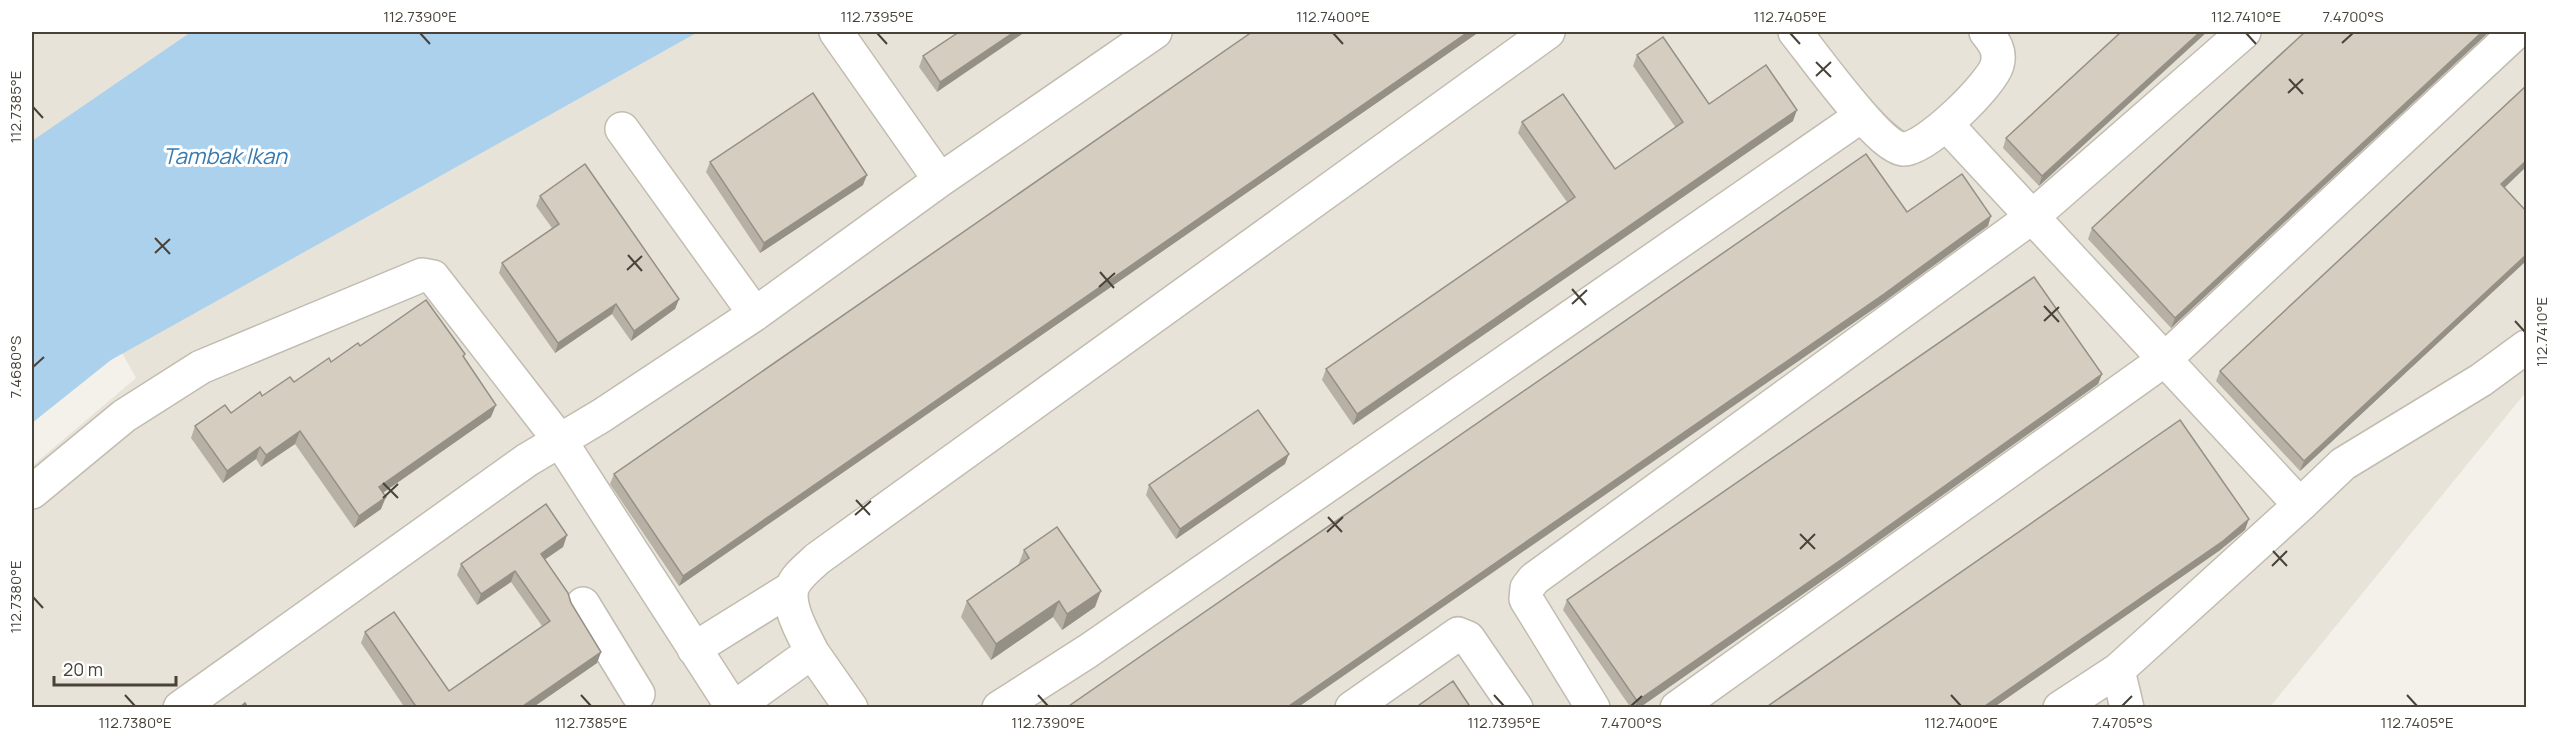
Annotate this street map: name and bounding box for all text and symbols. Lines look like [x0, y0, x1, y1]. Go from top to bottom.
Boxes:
text: 112.7390°E [383, 6, 457, 27]
text: 112.7395°E [840, 6, 914, 27]
text: 112.7400°E [1296, 6, 1370, 27]
text: 112.7405°E [1754, 6, 1826, 27]
text: 112.7410°E [2211, 6, 2281, 27]
text: 7.4700°S [2322, 6, 2384, 27]
text: 112.7385°E [5, 71, 26, 143]
water label: Tambak Ikan [163, 141, 288, 171]
text: 112.7410°E [2531, 297, 2552, 367]
text: 7.4680°S [5, 336, 26, 398]
text: 112.7380°E [5, 560, 26, 634]
scale bar [54, 649, 176, 687]
text: 20 m [63, 657, 103, 681]
text: 112.7380°E [98, 712, 172, 733]
text: 112.7385°E [555, 712, 627, 733]
text: 112.7390°E [1011, 712, 1085, 733]
text: 112.7395°E [1467, 712, 1541, 733]
text: 7.4700°S [1600, 712, 1662, 733]
text: 112.7400°E [1924, 712, 1998, 733]
text: 7.4705°S [2092, 712, 2152, 733]
text: 112.7405°E [2381, 712, 2453, 733]

